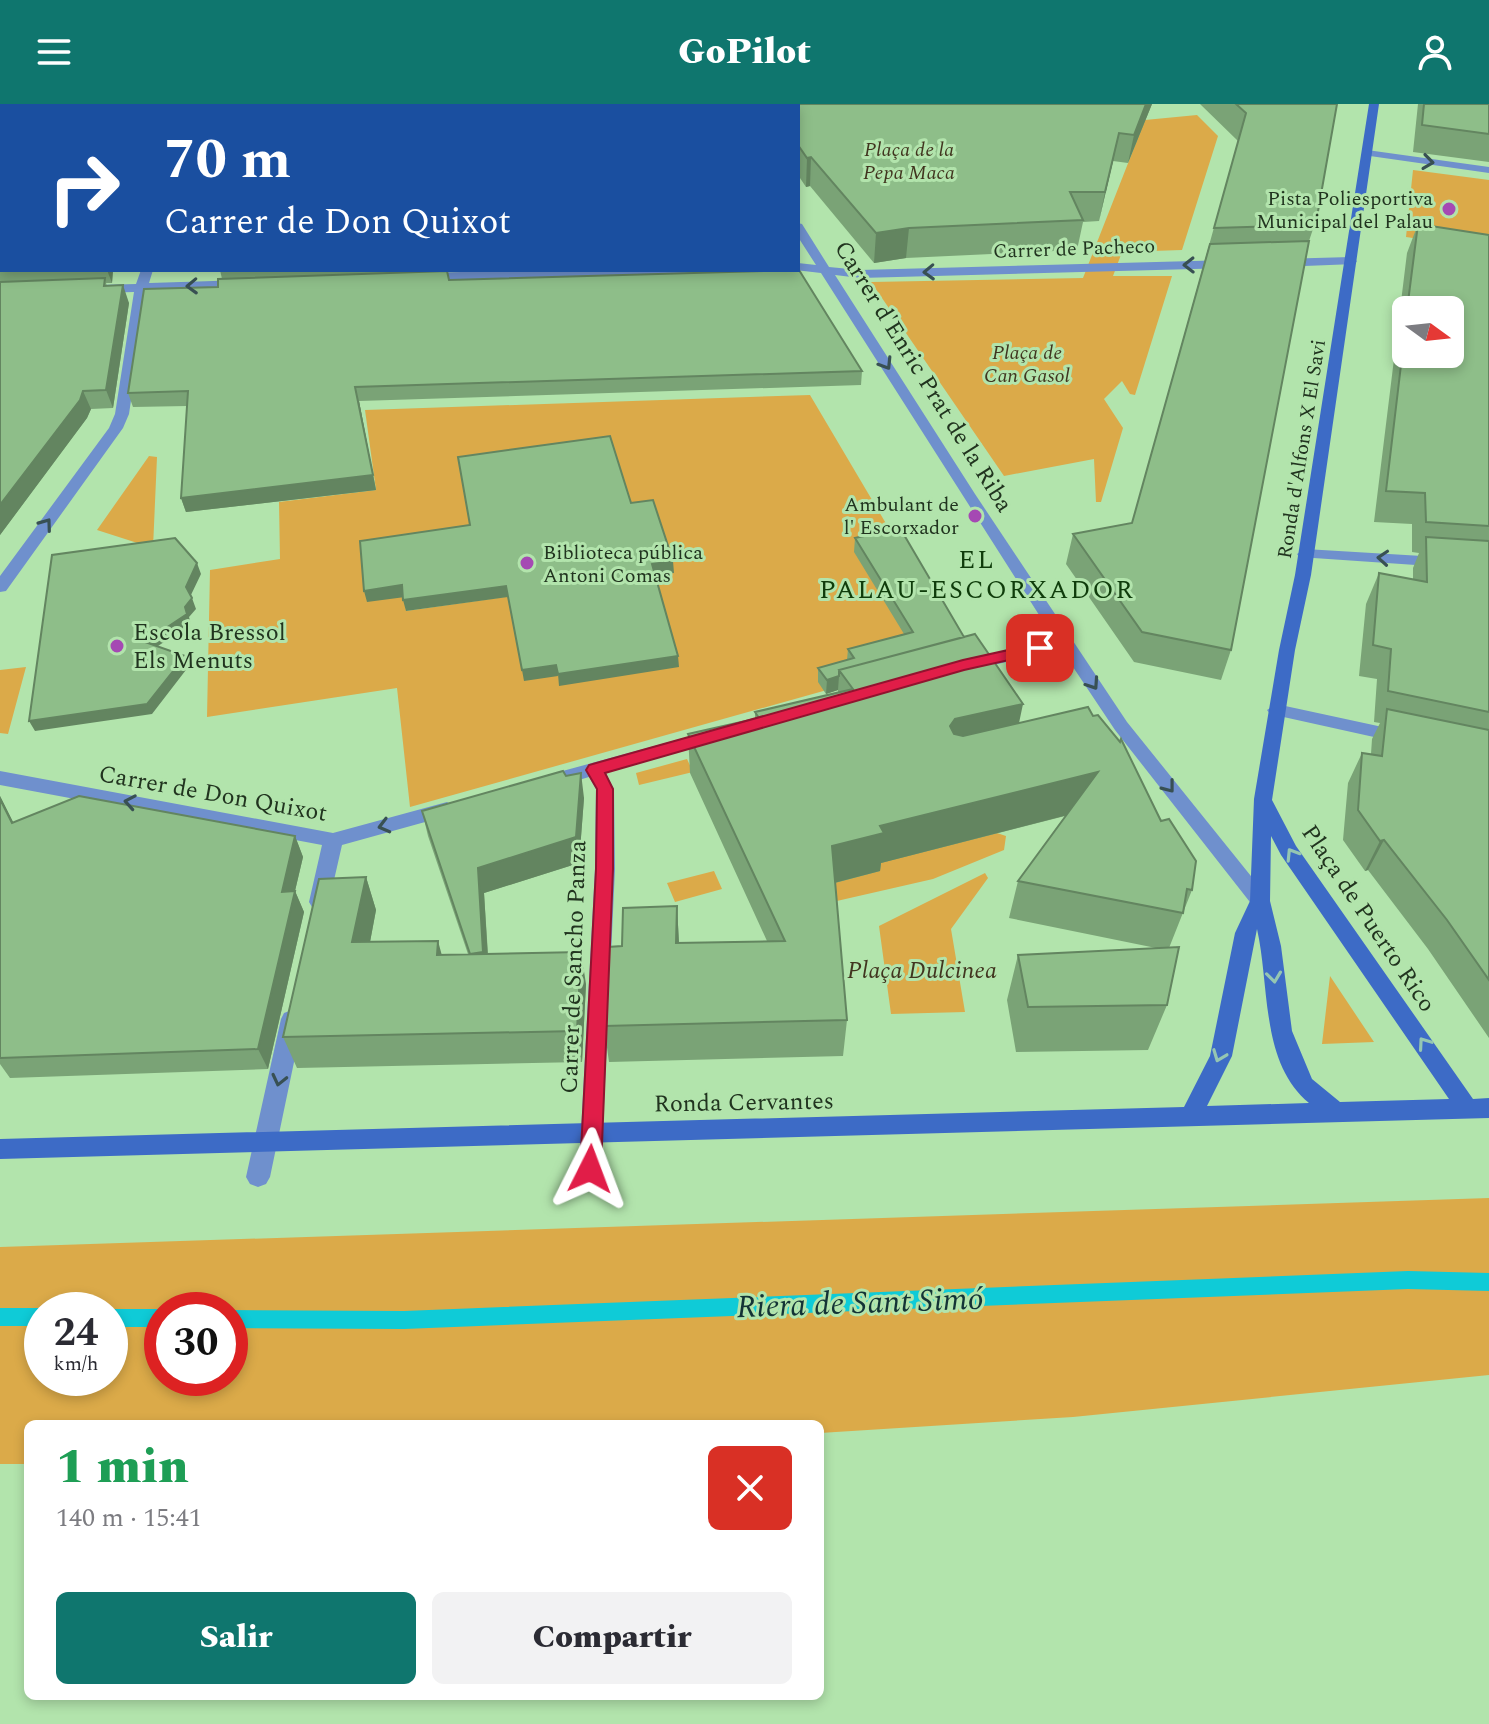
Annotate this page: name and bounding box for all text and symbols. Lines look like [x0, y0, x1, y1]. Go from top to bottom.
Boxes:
text: GoPilot [678, 25, 811, 80]
icon: menu [32, 30, 76, 74]
icon: person [1413, 30, 1457, 74]
text: 70 m [164, 118, 291, 203]
park label: Plaça de la Pepa Maca [863, 135, 955, 188]
icon: right [32, 136, 136, 240]
one-way arrow [1421, 153, 1435, 170]
place label: Pista Poliesportiva Municipal del Palau [1256, 184, 1433, 237]
text: Carrer de Don Quixot [164, 195, 511, 250]
marker: Pista Poliesportiva Municipal del Palau [1440, 200, 1458, 218]
street label: Carrer de Pacheco [993, 231, 1156, 267]
street label: Carrer d'Enric Prat de la Riba [825, 234, 1022, 520]
one-way arrow [1182, 256, 1195, 274]
one-way arrow [922, 263, 935, 281]
one-way arrow [185, 277, 198, 294]
north arrow [1392, 296, 1464, 368]
map controls [1392, 296, 1464, 368]
street label: Ronda d'Alfons X El Savi [1270, 337, 1334, 561]
park label: Plaça de Can Gasol [984, 338, 1070, 391]
one-way arrow [876, 355, 891, 370]
place label: Ambulant de l' Escorxador [844, 490, 959, 543]
marker: Ambulant de l' Escorxador [966, 507, 984, 525]
one-way arrow [37, 518, 51, 533]
place label: Biblioteca pública Antoni Comas [543, 538, 703, 591]
district label: EL PALAU-ESCORXADOR [819, 540, 1135, 610]
one-way arrow [1376, 550, 1389, 567]
marker: Biblioteca pública Antoni Comas [518, 554, 536, 572]
pin [1006, 614, 1074, 682]
place label: Escola Bressol Els Menuts [133, 615, 286, 679]
icon: arrive [1018, 626, 1062, 670]
marker: Escola Bressol Els Menuts [108, 637, 126, 655]
one-way arrow [1083, 676, 1098, 690]
street label: Carrer de Don Quixot [96, 756, 330, 832]
one-way arrow [1160, 778, 1174, 793]
one-way arrow [123, 795, 136, 812]
one-way arrow [378, 817, 392, 833]
street label: Plaça de Puerto Rico [1292, 817, 1444, 1020]
street label: Carrer de Sancho Panza [552, 839, 596, 1094]
one-way arrow [1286, 849, 1301, 863]
park label: Plaça Dulcinea [847, 953, 997, 989]
one-way arrow [1265, 970, 1282, 984]
one-way arrow [1419, 1038, 1434, 1052]
one-way arrow [1212, 1048, 1229, 1062]
one-way arrow [271, 1072, 288, 1086]
street label: Ronda Cervantes [654, 1083, 834, 1123]
position arrow [548, 1127, 632, 1211]
water label: Riera de Sant Simó [736, 1275, 984, 1332]
speed limit sign: 30 [144, 1292, 248, 1396]
text: 24 [54, 1303, 98, 1364]
text: km/h [54, 1349, 99, 1379]
text: 1 min [56, 1431, 189, 1504]
button: close [708, 1446, 792, 1530]
text: 140 m · 15:41 [56, 1498, 202, 1538]
button: Salir [56, 1592, 416, 1684]
button: Compartir [432, 1592, 792, 1684]

